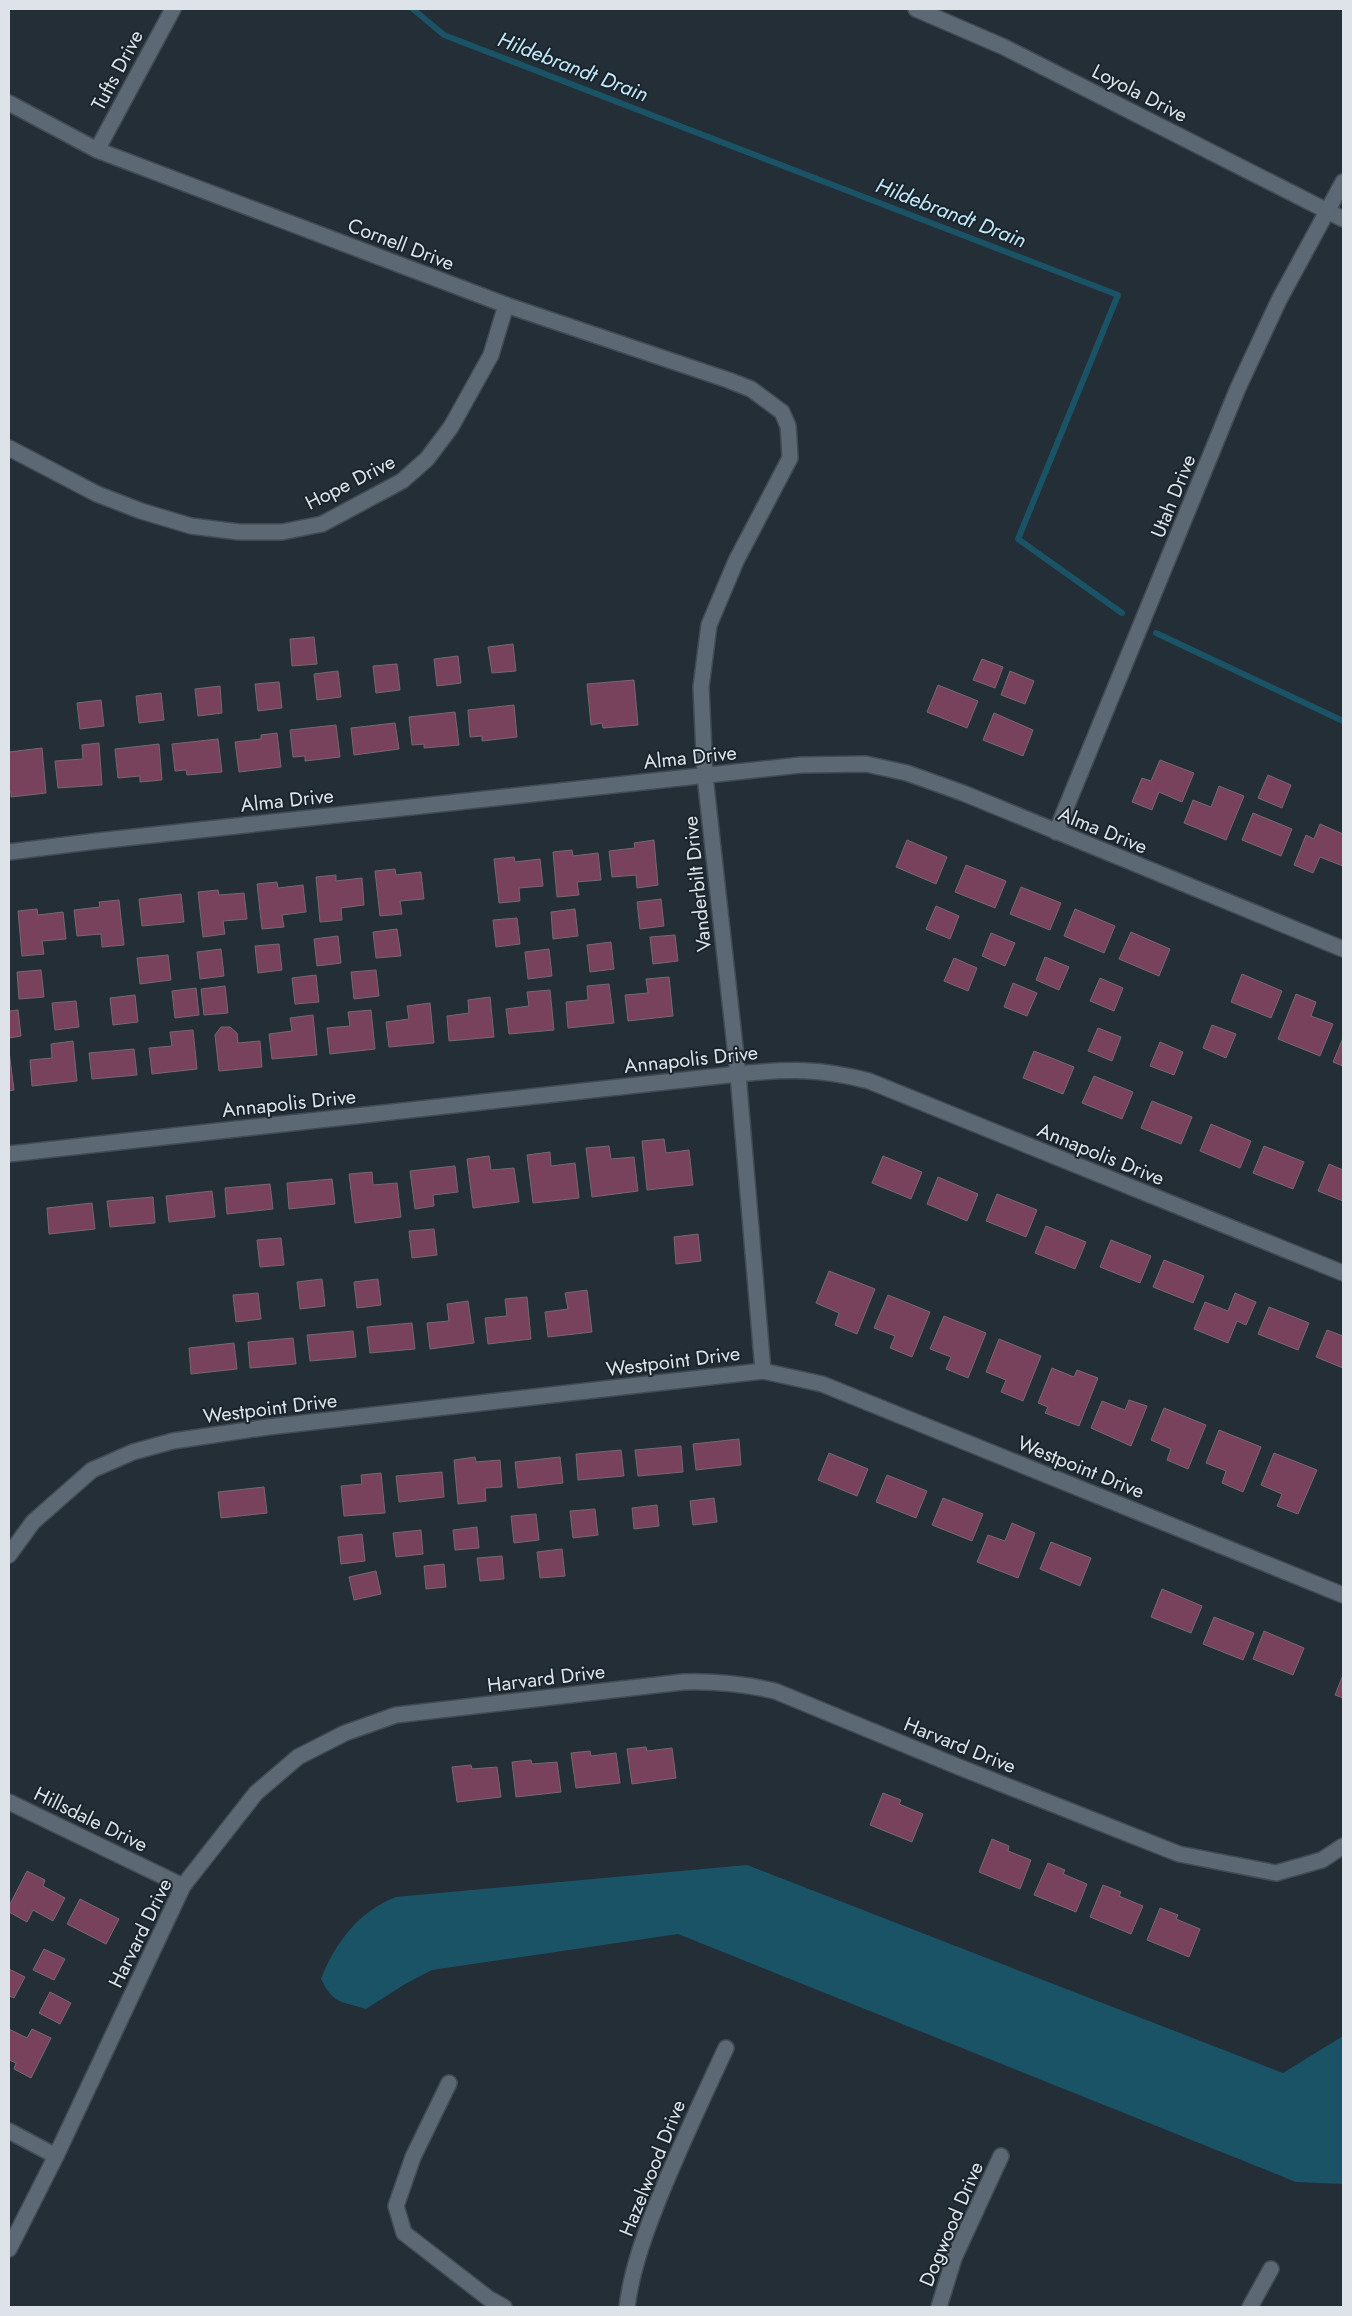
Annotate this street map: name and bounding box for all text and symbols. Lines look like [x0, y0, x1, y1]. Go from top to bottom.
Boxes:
street label: Tufts Drive [84, 25, 151, 116]
water label: Hildebrandt Drain [493, 25, 653, 109]
street label: Loyola Drive [1087, 57, 1193, 130]
water label: Hildebrandt Drain [871, 171, 1031, 255]
street label: Cornell Drive [343, 211, 458, 278]
street label: Hope Drive [300, 447, 400, 517]
street label: Utah Drive [1144, 450, 1203, 542]
street label: Alma Drive [642, 738, 738, 777]
street label: Alma Drive [239, 781, 335, 820]
street label: Alma Drive [1054, 800, 1152, 861]
street label: Vanderbilt Drive [676, 815, 719, 953]
street label: Annapolis Drive [623, 1038, 759, 1081]
street label: Annapolis Drive [221, 1082, 357, 1125]
street label: Annapolis Drive [1033, 1116, 1169, 1193]
street label: Westpoint Drive [604, 1339, 742, 1384]
street label: Westpoint Drive [201, 1386, 339, 1431]
street label: Westpoint Drive [1013, 1429, 1149, 1506]
street label: Harvard Drive [485, 1657, 607, 1700]
street label: Harvard Drive [899, 1710, 1020, 1781]
street label: Hillsdale Drive [29, 1779, 152, 1859]
street label: Harvard Drive [101, 1874, 179, 1993]
street label: Hazelwood Drive [612, 2096, 693, 2241]
street label: Dogwood Drive [912, 2157, 991, 2291]

